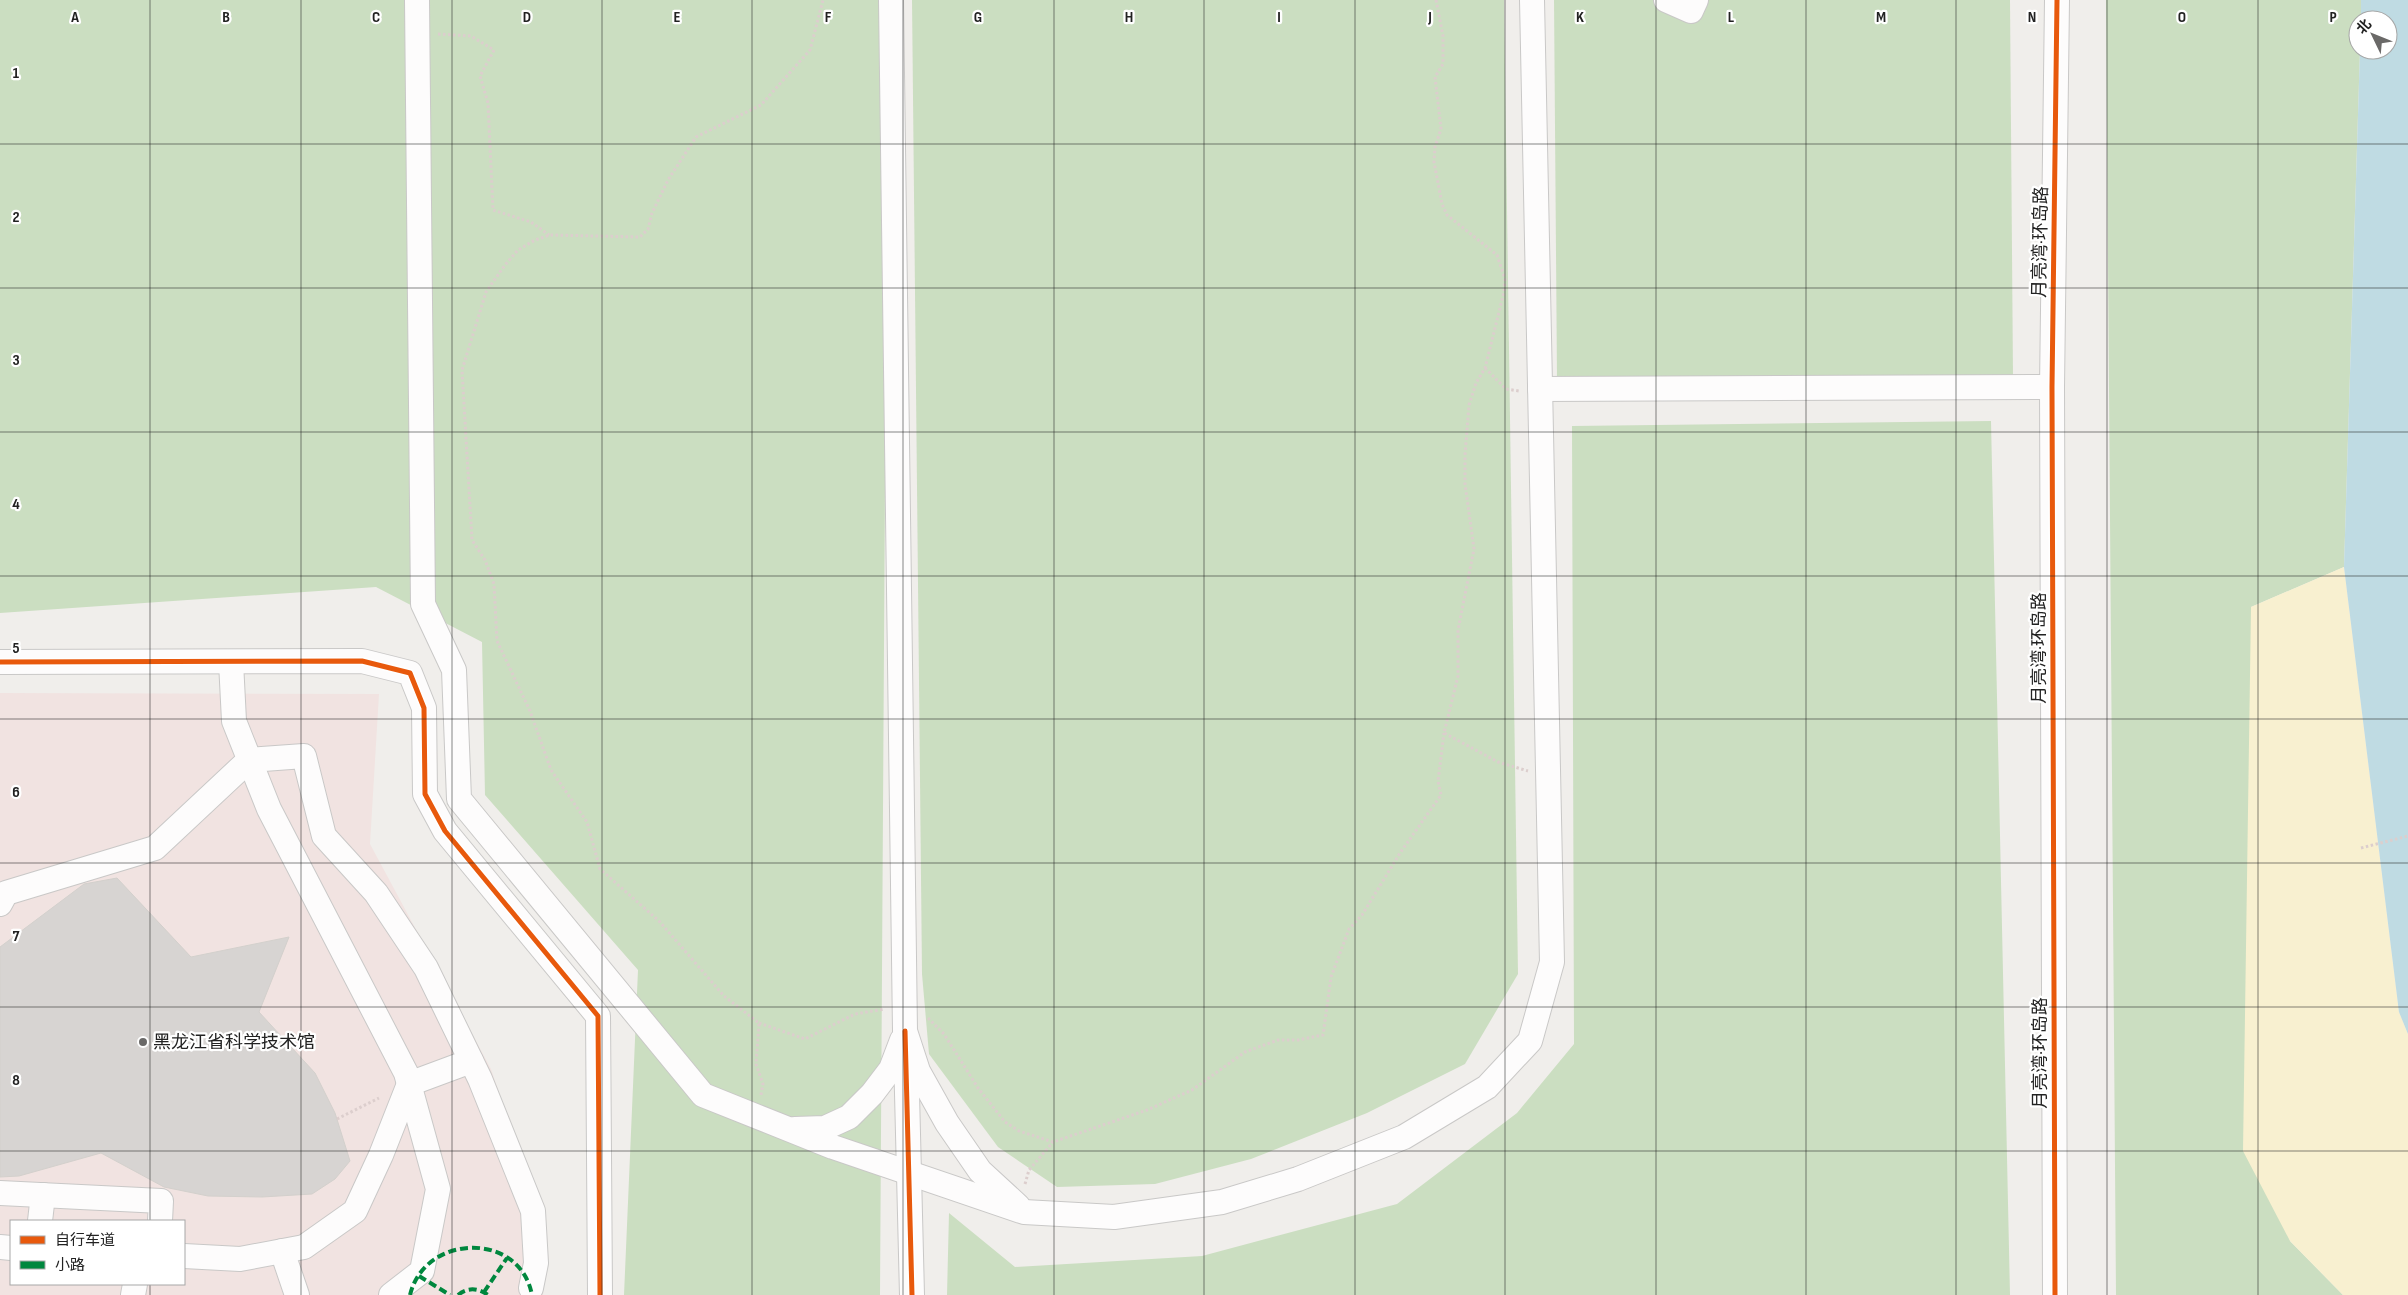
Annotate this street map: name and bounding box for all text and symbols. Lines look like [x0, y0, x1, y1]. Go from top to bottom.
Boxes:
text: A [70, 8, 79, 27]
text: B [222, 8, 230, 27]
text: C [372, 8, 380, 27]
text: D [523, 8, 531, 27]
text: E [674, 8, 681, 27]
text: F [825, 8, 832, 27]
text: G [974, 8, 982, 27]
text: H [1125, 8, 1133, 27]
text: I [1277, 8, 1281, 27]
text: J [1427, 8, 1432, 27]
text: K [1576, 8, 1584, 27]
text: L [1728, 8, 1735, 27]
text: M [1876, 8, 1886, 27]
text: N [2028, 8, 2036, 27]
text: O [2178, 8, 2186, 27]
text: P [2329, 8, 2337, 27]
north arrow [2348, 10, 2398, 60]
text: 北 [2353, 16, 2375, 37]
text: 1 [13, 64, 20, 83]
street label: 月亮湾·环岛路 [2029, 186, 2052, 298]
text: 2 [12, 208, 20, 227]
text: 3 [12, 351, 20, 370]
text: 4 [12, 495, 20, 514]
street label: 月亮湾·环岛路 [2029, 592, 2050, 704]
text: 5 [12, 639, 20, 658]
text: 6 [12, 783, 20, 802]
text: 7 [13, 927, 20, 946]
street label: 月亮湾·环岛路 [2030, 997, 2051, 1109]
place label: 黑龙江省科学技术馆 [153, 1032, 315, 1053]
marker: 黑龙江省科学技术馆 [137, 1036, 149, 1048]
text: 8 [12, 1071, 20, 1090]
legend [10, 1220, 185, 1285]
text: 自行车道 [55, 1231, 115, 1250]
text: 小路 [55, 1256, 85, 1275]

